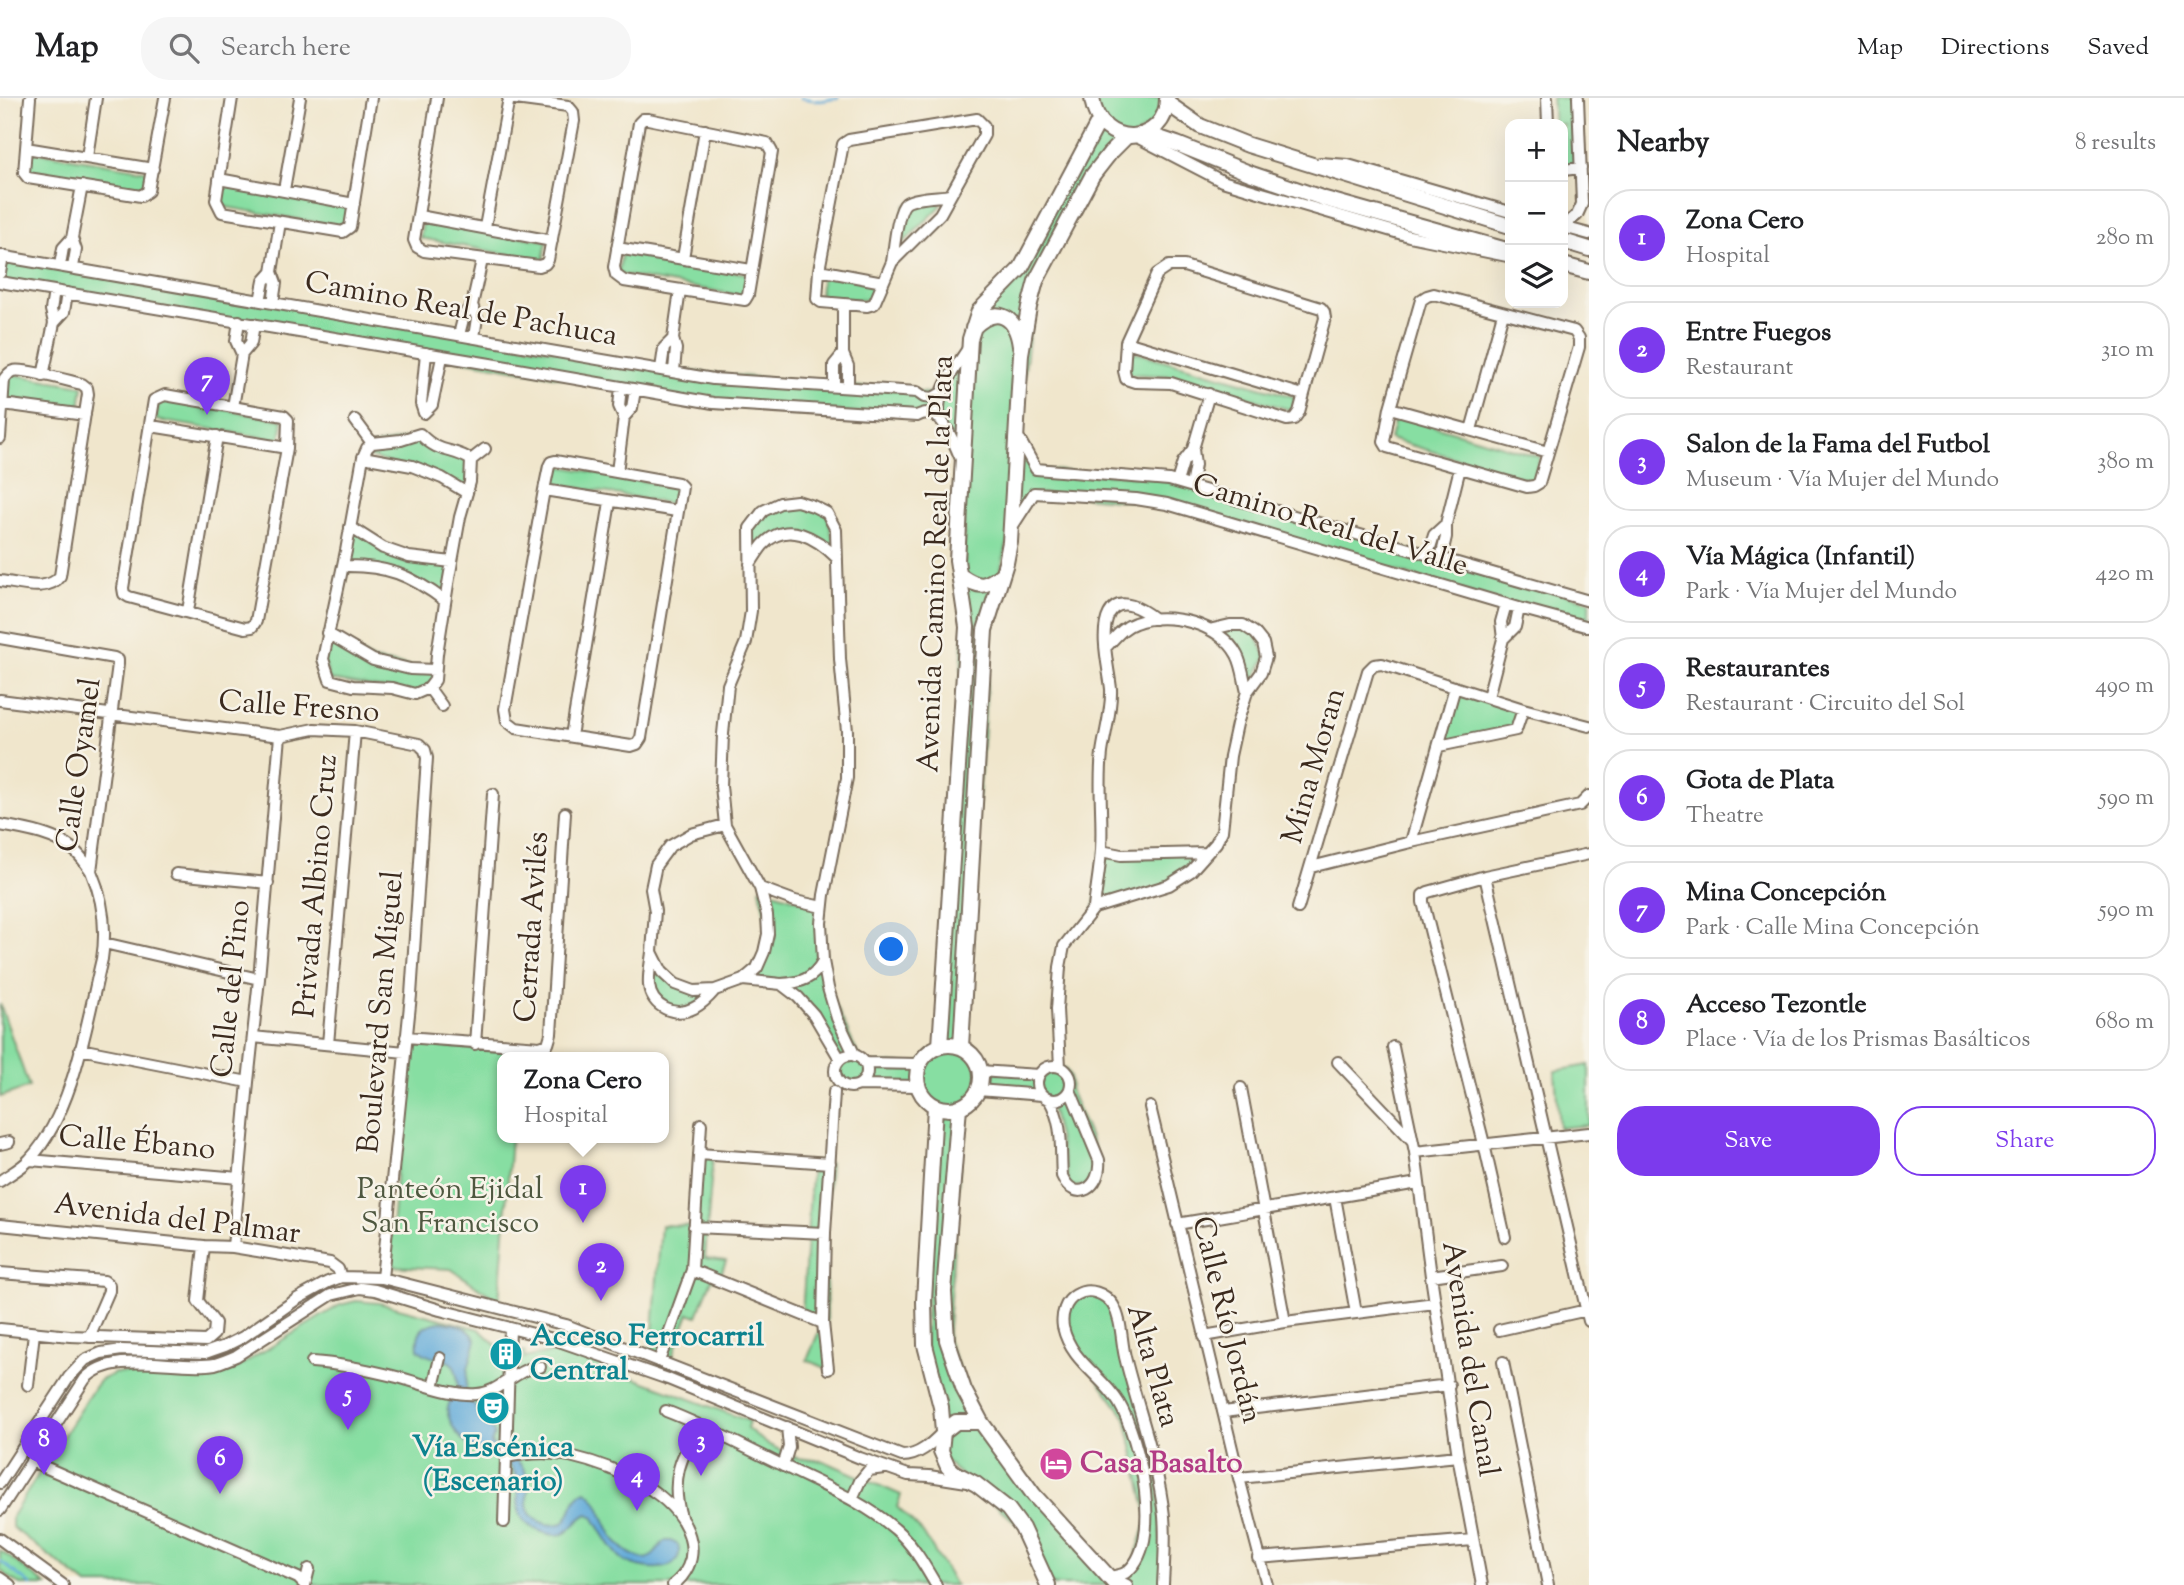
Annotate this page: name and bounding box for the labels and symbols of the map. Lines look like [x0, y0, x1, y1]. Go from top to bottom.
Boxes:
street label: Camino Real de Pachuca [301, 261, 621, 359]
street label: Avenida Camino Real de la Plata [908, 354, 966, 773]
pin: 7 [184, 357, 230, 415]
street label: Camino Real del Valle [1187, 464, 1473, 588]
street label: Calle Oyamel [46, 675, 114, 855]
street label: Calle Fresno [217, 681, 381, 735]
street label: Mina Moran [1272, 683, 1358, 849]
street label: Privada Albino Cruz [284, 753, 350, 1019]
street label: Cerrada Avilés [505, 830, 561, 1024]
street label: Boulevard San Miguel [348, 869, 416, 1155]
street label: Calle del Pino [201, 898, 263, 1080]
your location [874, 932, 908, 966]
street label: Calle Ébano [57, 1116, 217, 1172]
pin: 1 [560, 1165, 606, 1223]
park label: Panteón Ejidal San Francisco [357, 1169, 543, 1246]
street label: Avenida del Palmar [51, 1184, 303, 1256]
street label: Calle Río Jordán [1179, 1212, 1273, 1428]
street label: Avenida del Canal [1429, 1238, 1509, 1480]
pin: 2 [578, 1243, 624, 1301]
street label: Alta Plata [1114, 1300, 1190, 1433]
place label: Acceso Ferrocarril Central [530, 1316, 765, 1393]
building icon: Acceso Ferrocarril Central [487, 1335, 525, 1373]
pin: 5 [325, 1372, 371, 1430]
theatre icon: Vía Escénica (Escenario) [474, 1389, 512, 1427]
pin: 8 [21, 1417, 67, 1475]
pin: 3 [678, 1418, 724, 1476]
place label: Vía Escénica (Escenario) [412, 1427, 574, 1504]
pin: 6 [197, 1436, 243, 1494]
place label: Casa Basalto [1080, 1443, 1243, 1486]
hotel icon: Casa Basalto [1037, 1445, 1075, 1483]
pin: 4 [614, 1453, 660, 1511]

